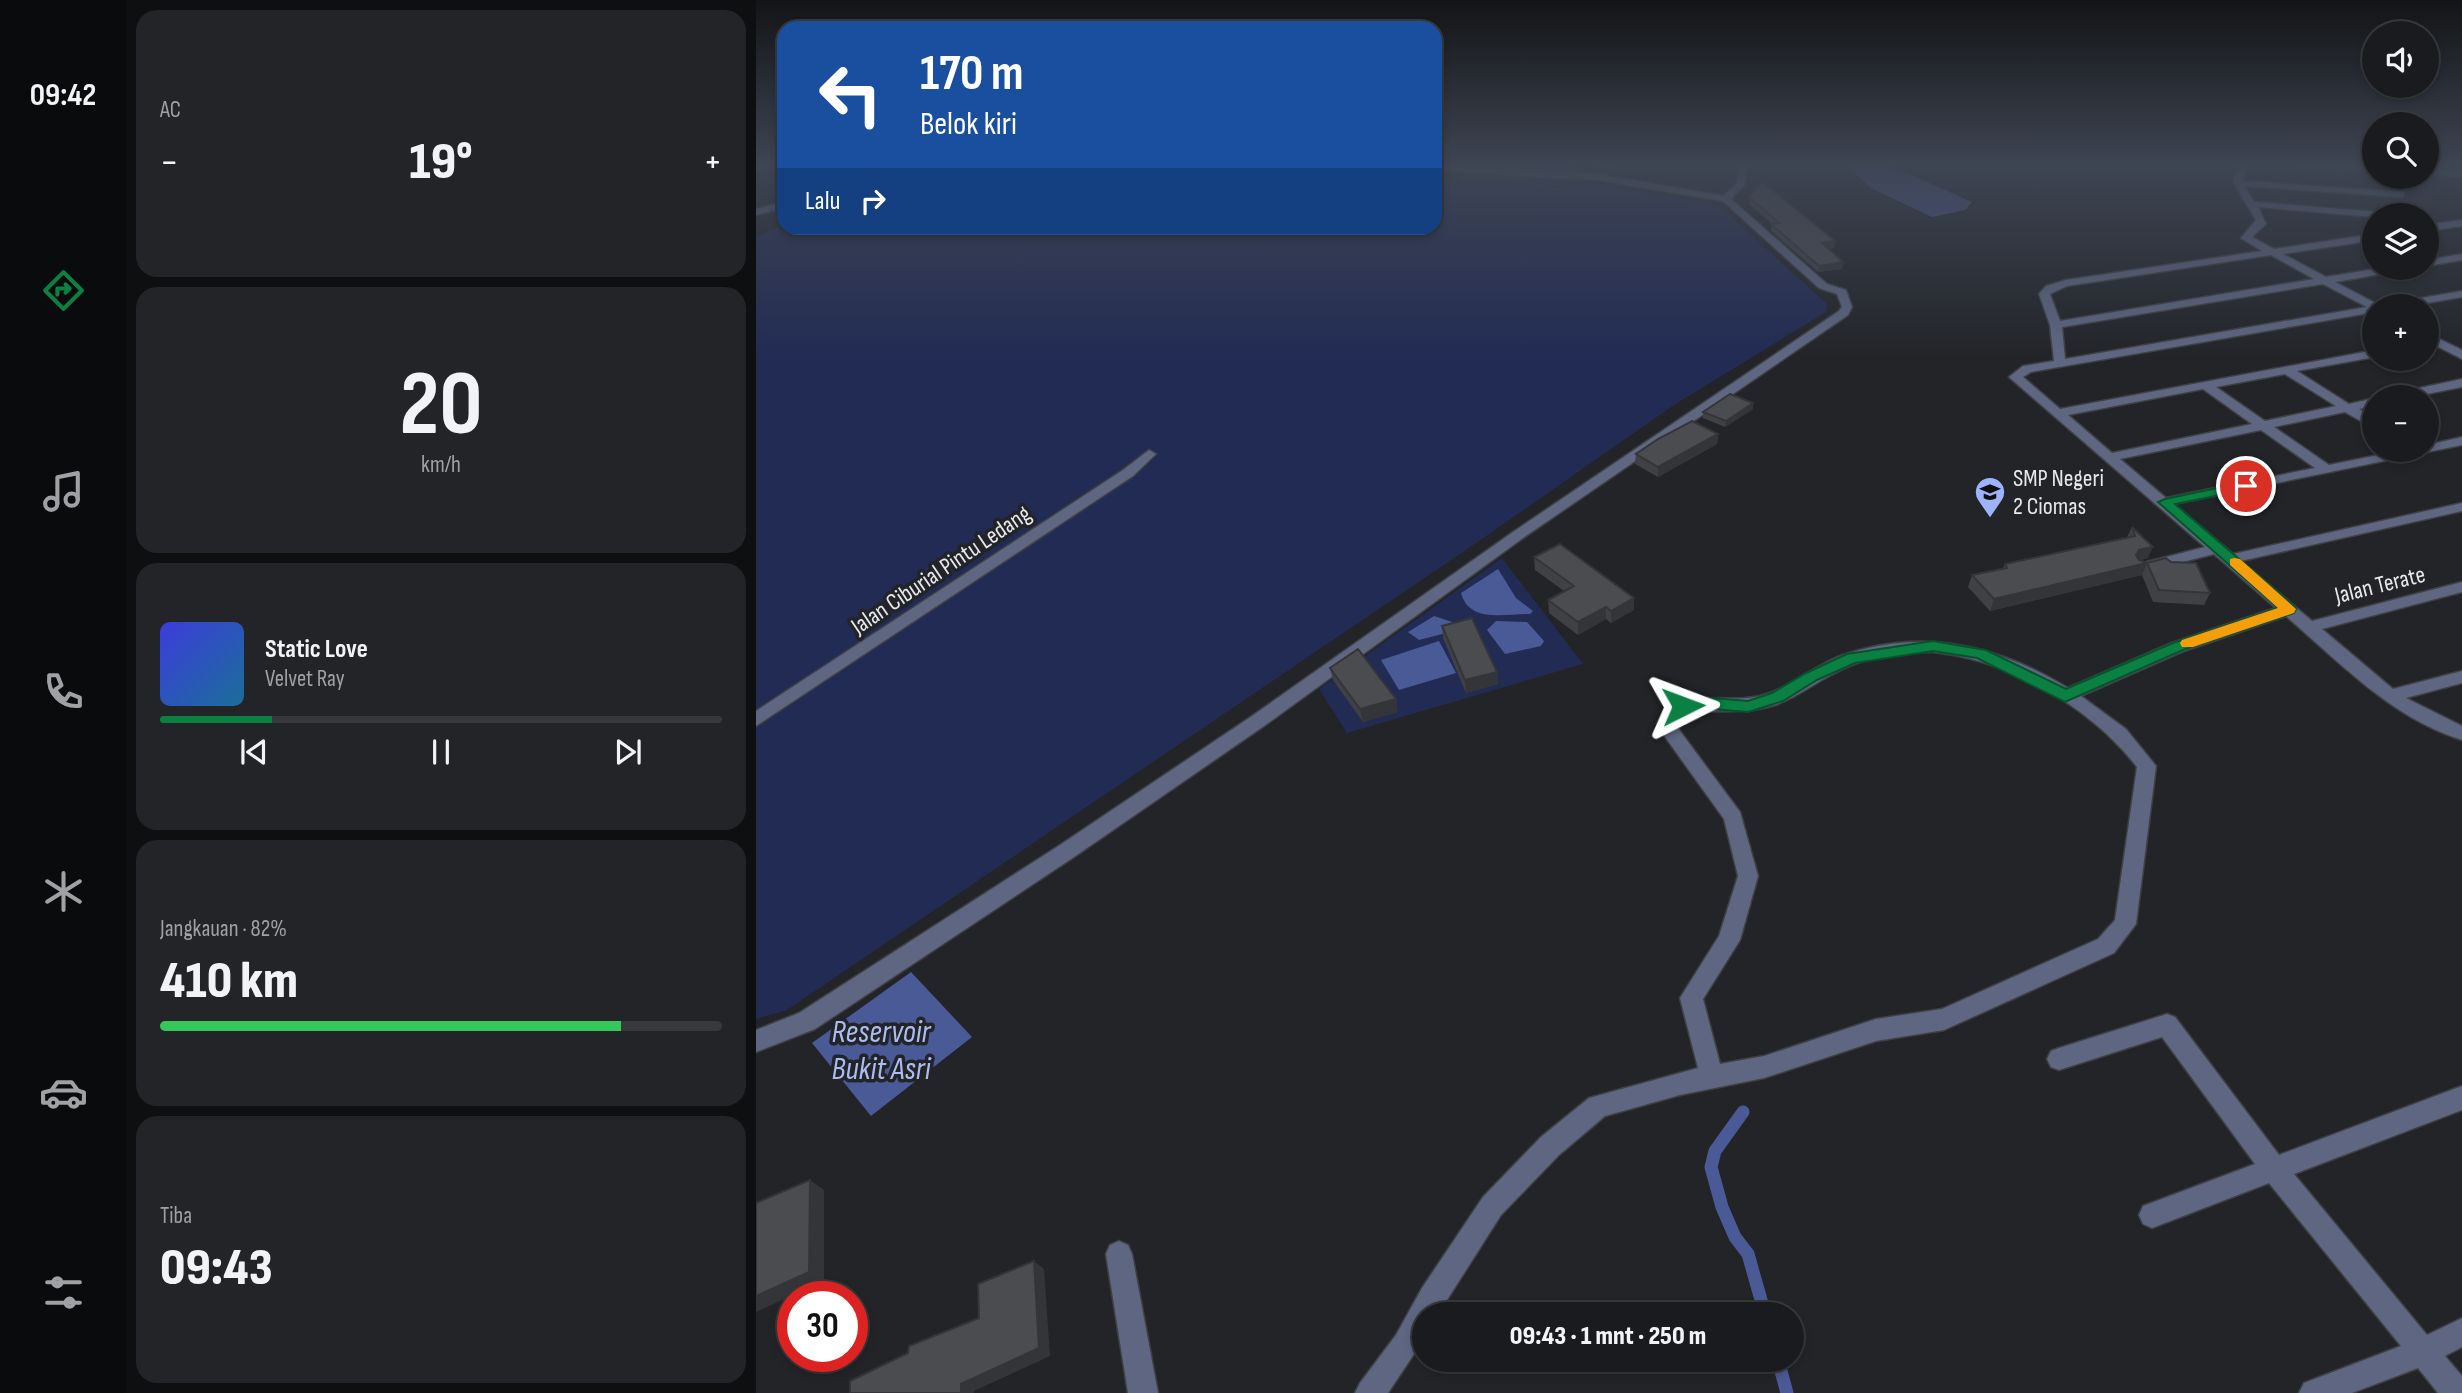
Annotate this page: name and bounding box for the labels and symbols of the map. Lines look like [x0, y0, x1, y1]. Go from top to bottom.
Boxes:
pin [2216, 456, 2276, 516]
place label: SMP Negeri 2 Ciomas [2013, 464, 2104, 521]
school or university icon: SMP Negeri 2 Ciomas [1973, 475, 2007, 519]
street label: Jalan Ciburial Pintu Ledang [845, 499, 1036, 641]
street label: Jalan Terate [2331, 560, 2428, 610]
position arrow [1646, 669, 1720, 743]
water label: Reservoir Bukit Asri [831, 1013, 932, 1089]
speed limit sign: 30 [777, 1281, 868, 1372]

